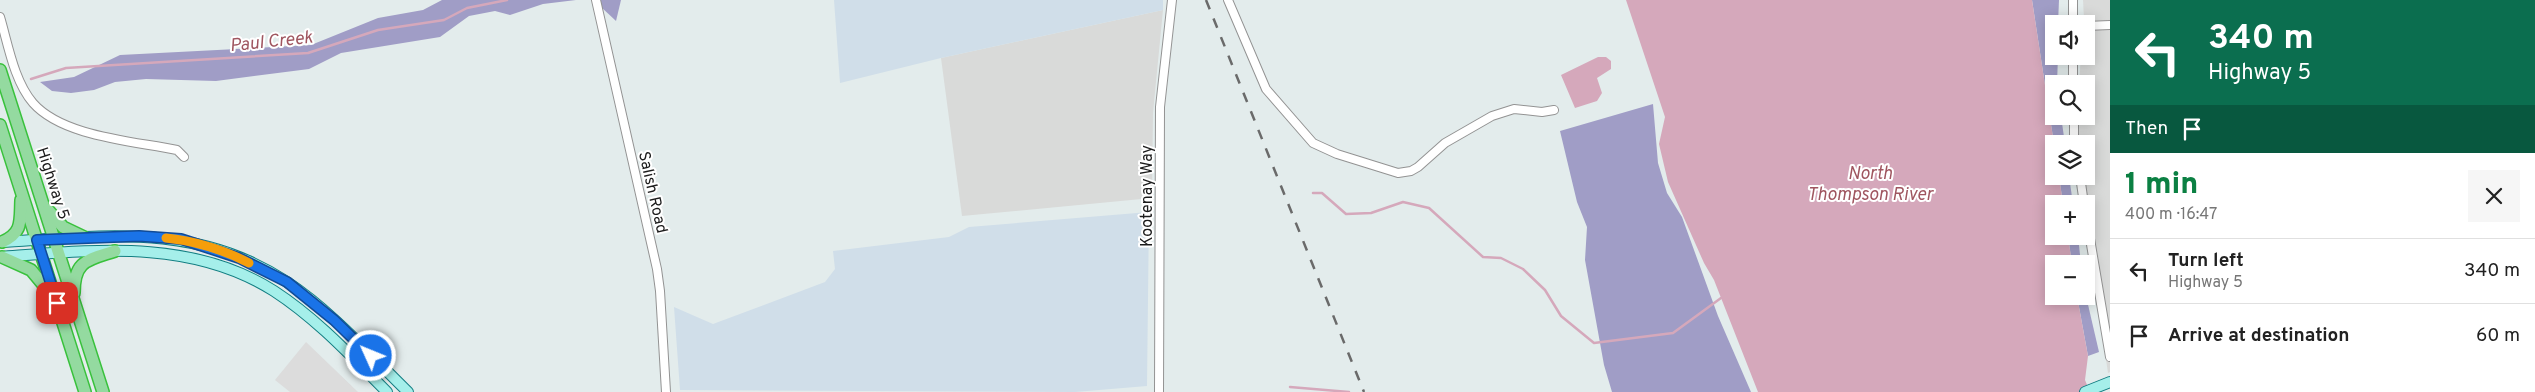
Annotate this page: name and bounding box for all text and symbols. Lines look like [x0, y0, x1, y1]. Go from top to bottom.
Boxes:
map controls [2045, 15, 2095, 305]
button: sound [2045, 15, 2095, 65]
text: 340 m [2208, 17, 2314, 61]
icon: left [2125, 20, 2190, 85]
water label: Paul Creek [228, 27, 315, 58]
text: Highway 5 [2208, 60, 2311, 87]
button: search [2045, 75, 2095, 125]
icon: arrive [2178, 115, 2206, 143]
text: Then [2125, 117, 2168, 141]
button: layers [2045, 135, 2095, 185]
street label: Highway 5 [31, 145, 73, 222]
street label: Kootenay Way [1138, 145, 1158, 247]
street label: Salish Road [633, 149, 671, 235]
water label: North Thompson River [1807, 163, 1935, 207]
text: 1 min [2125, 167, 2198, 204]
button: close [2468, 170, 2520, 222]
button: + [2045, 195, 2095, 245]
text: 400 m · 16:47 [2125, 205, 2217, 225]
text: Turn left [2168, 249, 2244, 273]
button: − [2045, 255, 2095, 305]
icon: left [2125, 257, 2153, 285]
text: 340 m [2464, 259, 2520, 283]
text: Highway 5 [2168, 273, 2243, 293]
pin [36, 282, 78, 324]
icon: arrive [43, 289, 71, 317]
icon: arrive [2125, 322, 2153, 350]
text: Arrive at destination [2168, 324, 2349, 348]
text: 60 m [2476, 324, 2520, 348]
position arrow [344, 329, 396, 381]

